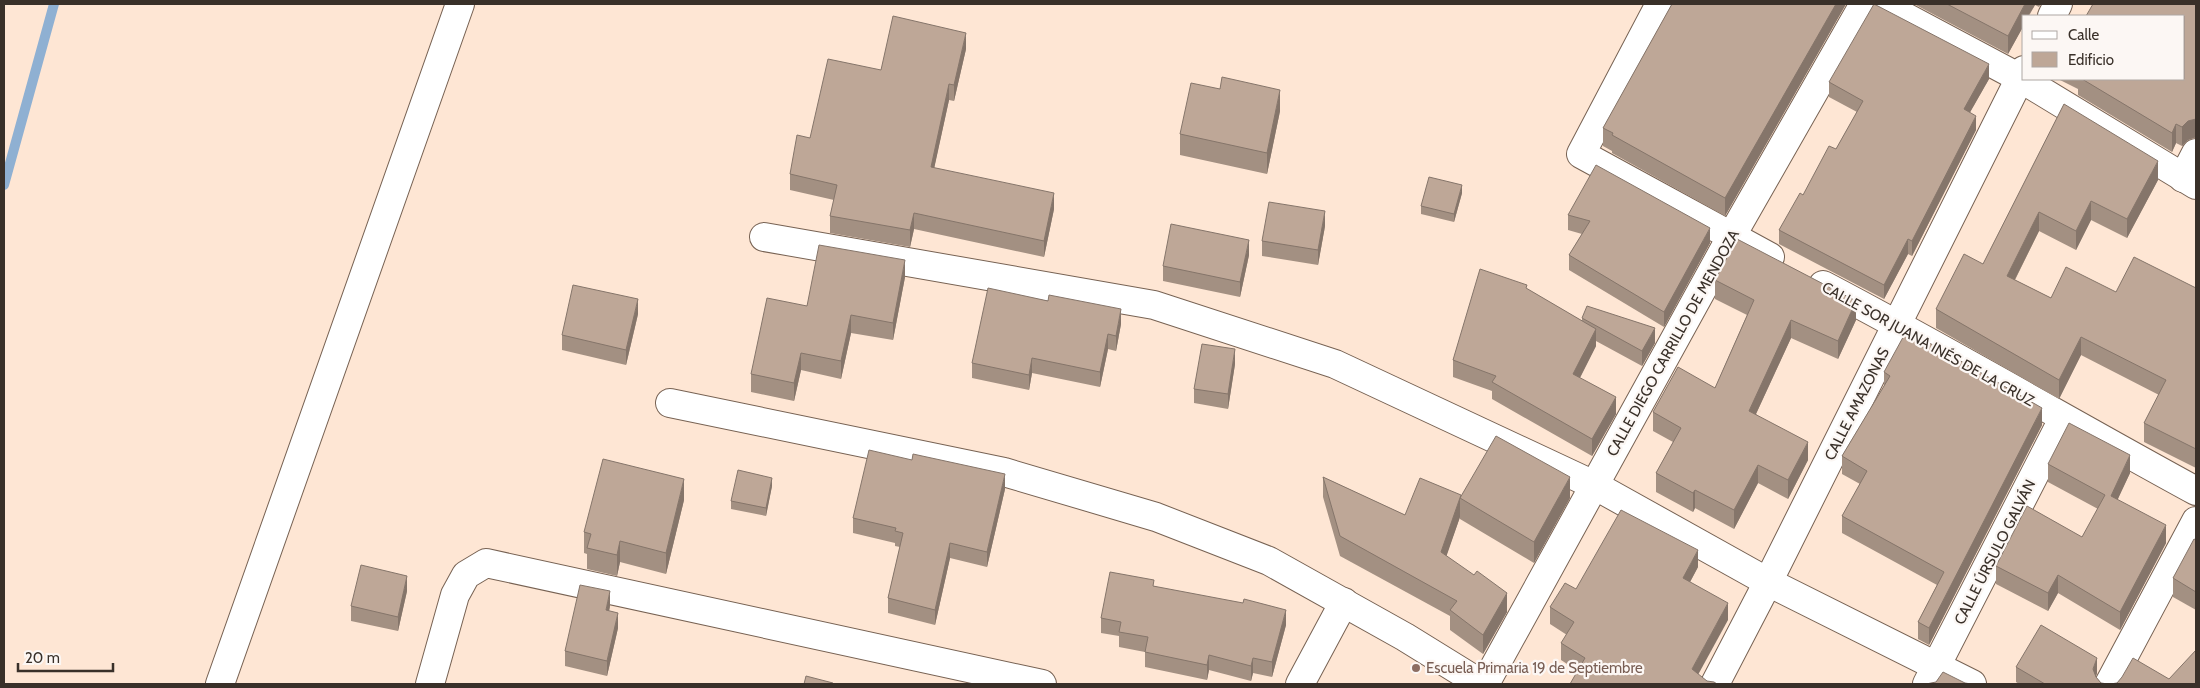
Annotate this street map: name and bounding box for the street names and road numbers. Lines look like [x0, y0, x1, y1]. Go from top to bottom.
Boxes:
street label: CALLE DIEGO CARRILLO DE MENDOZA [1603, 226, 1743, 459]
street label: CALLE SOR JUANA INÉS DE LA CRUZ [1819, 277, 2038, 410]
street label: CALLE AMAZONAS [1821, 344, 1893, 463]
street label: CALLE ÚRSULO GALVÁN [1950, 476, 2039, 628]

